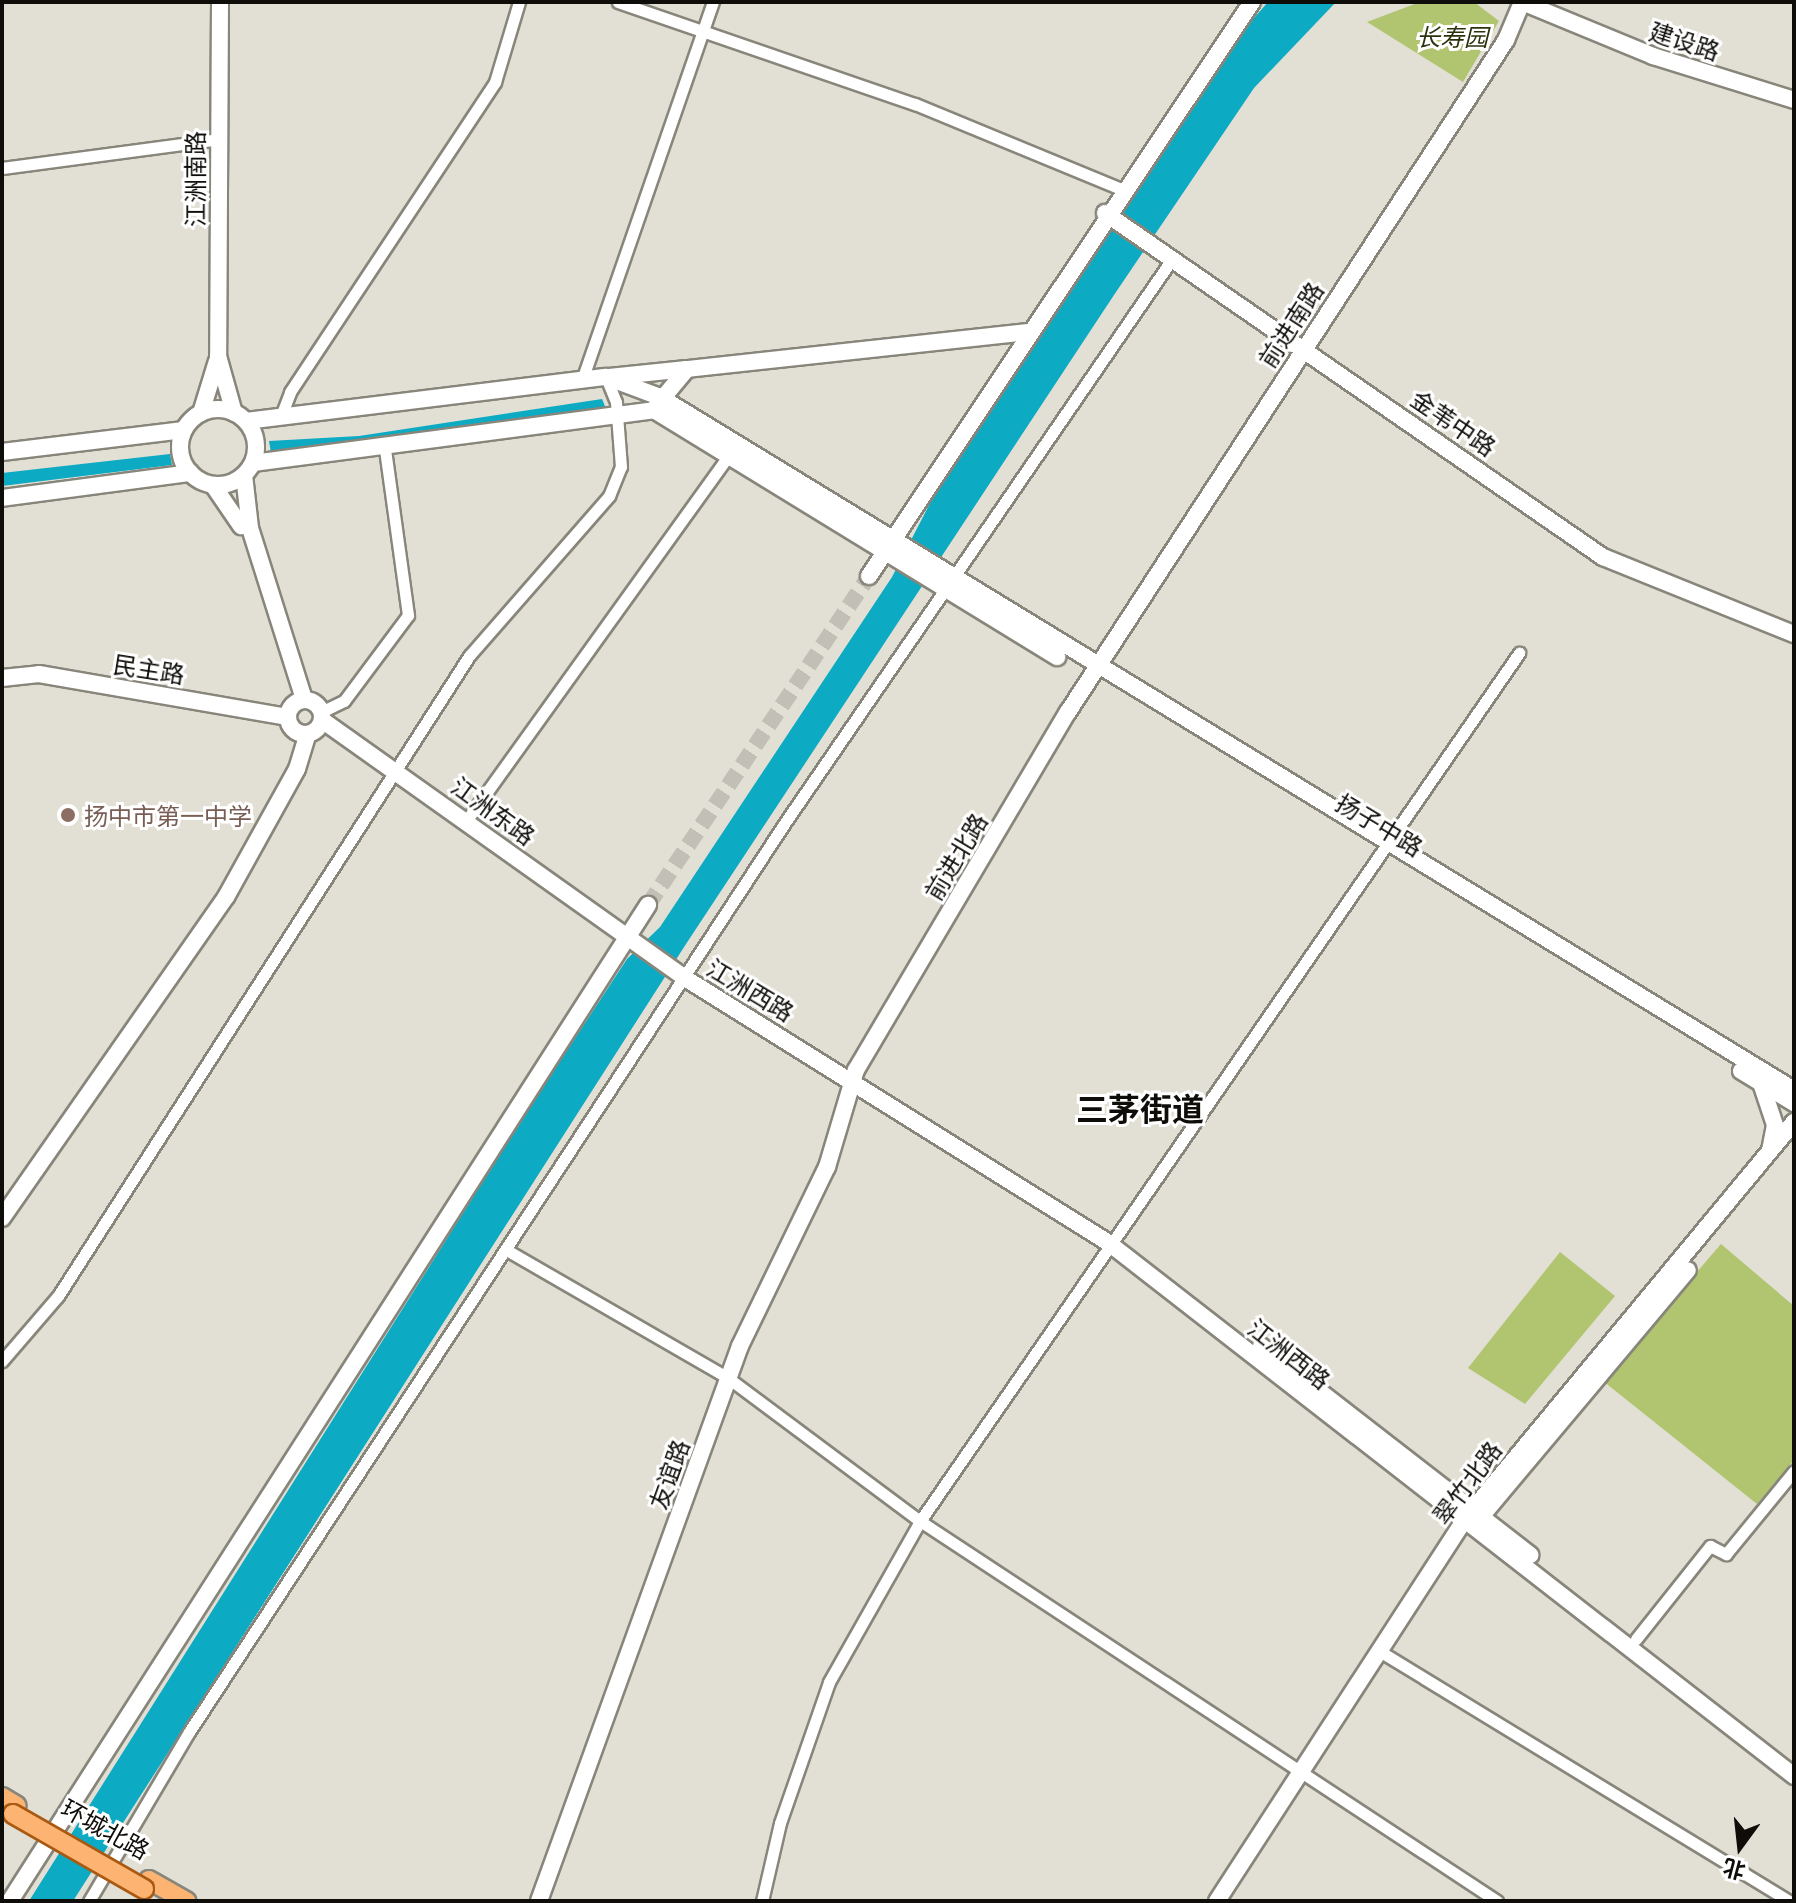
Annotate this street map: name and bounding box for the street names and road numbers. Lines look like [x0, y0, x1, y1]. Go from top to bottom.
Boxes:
street label: 建设路 [1646, 15, 1724, 65]
street label: 江洲南路 [180, 131, 208, 227]
street label: 前进南路 [1252, 276, 1328, 372]
street label: 金苇中路 [1406, 383, 1502, 461]
street label: 民主路 [111, 648, 187, 688]
street label: 江洲东路 [447, 770, 541, 850]
street label: 扬子中路 [1331, 787, 1429, 861]
street label: 前进北路 [918, 807, 992, 905]
street label: 江洲西路 [702, 952, 800, 1026]
street label: 江洲西路 [1243, 1312, 1337, 1394]
street label: 友谊路 [642, 1435, 694, 1513]
street label: 翠竹北路 [1426, 1435, 1506, 1529]
street label: 环城北路 [57, 1792, 155, 1864]

